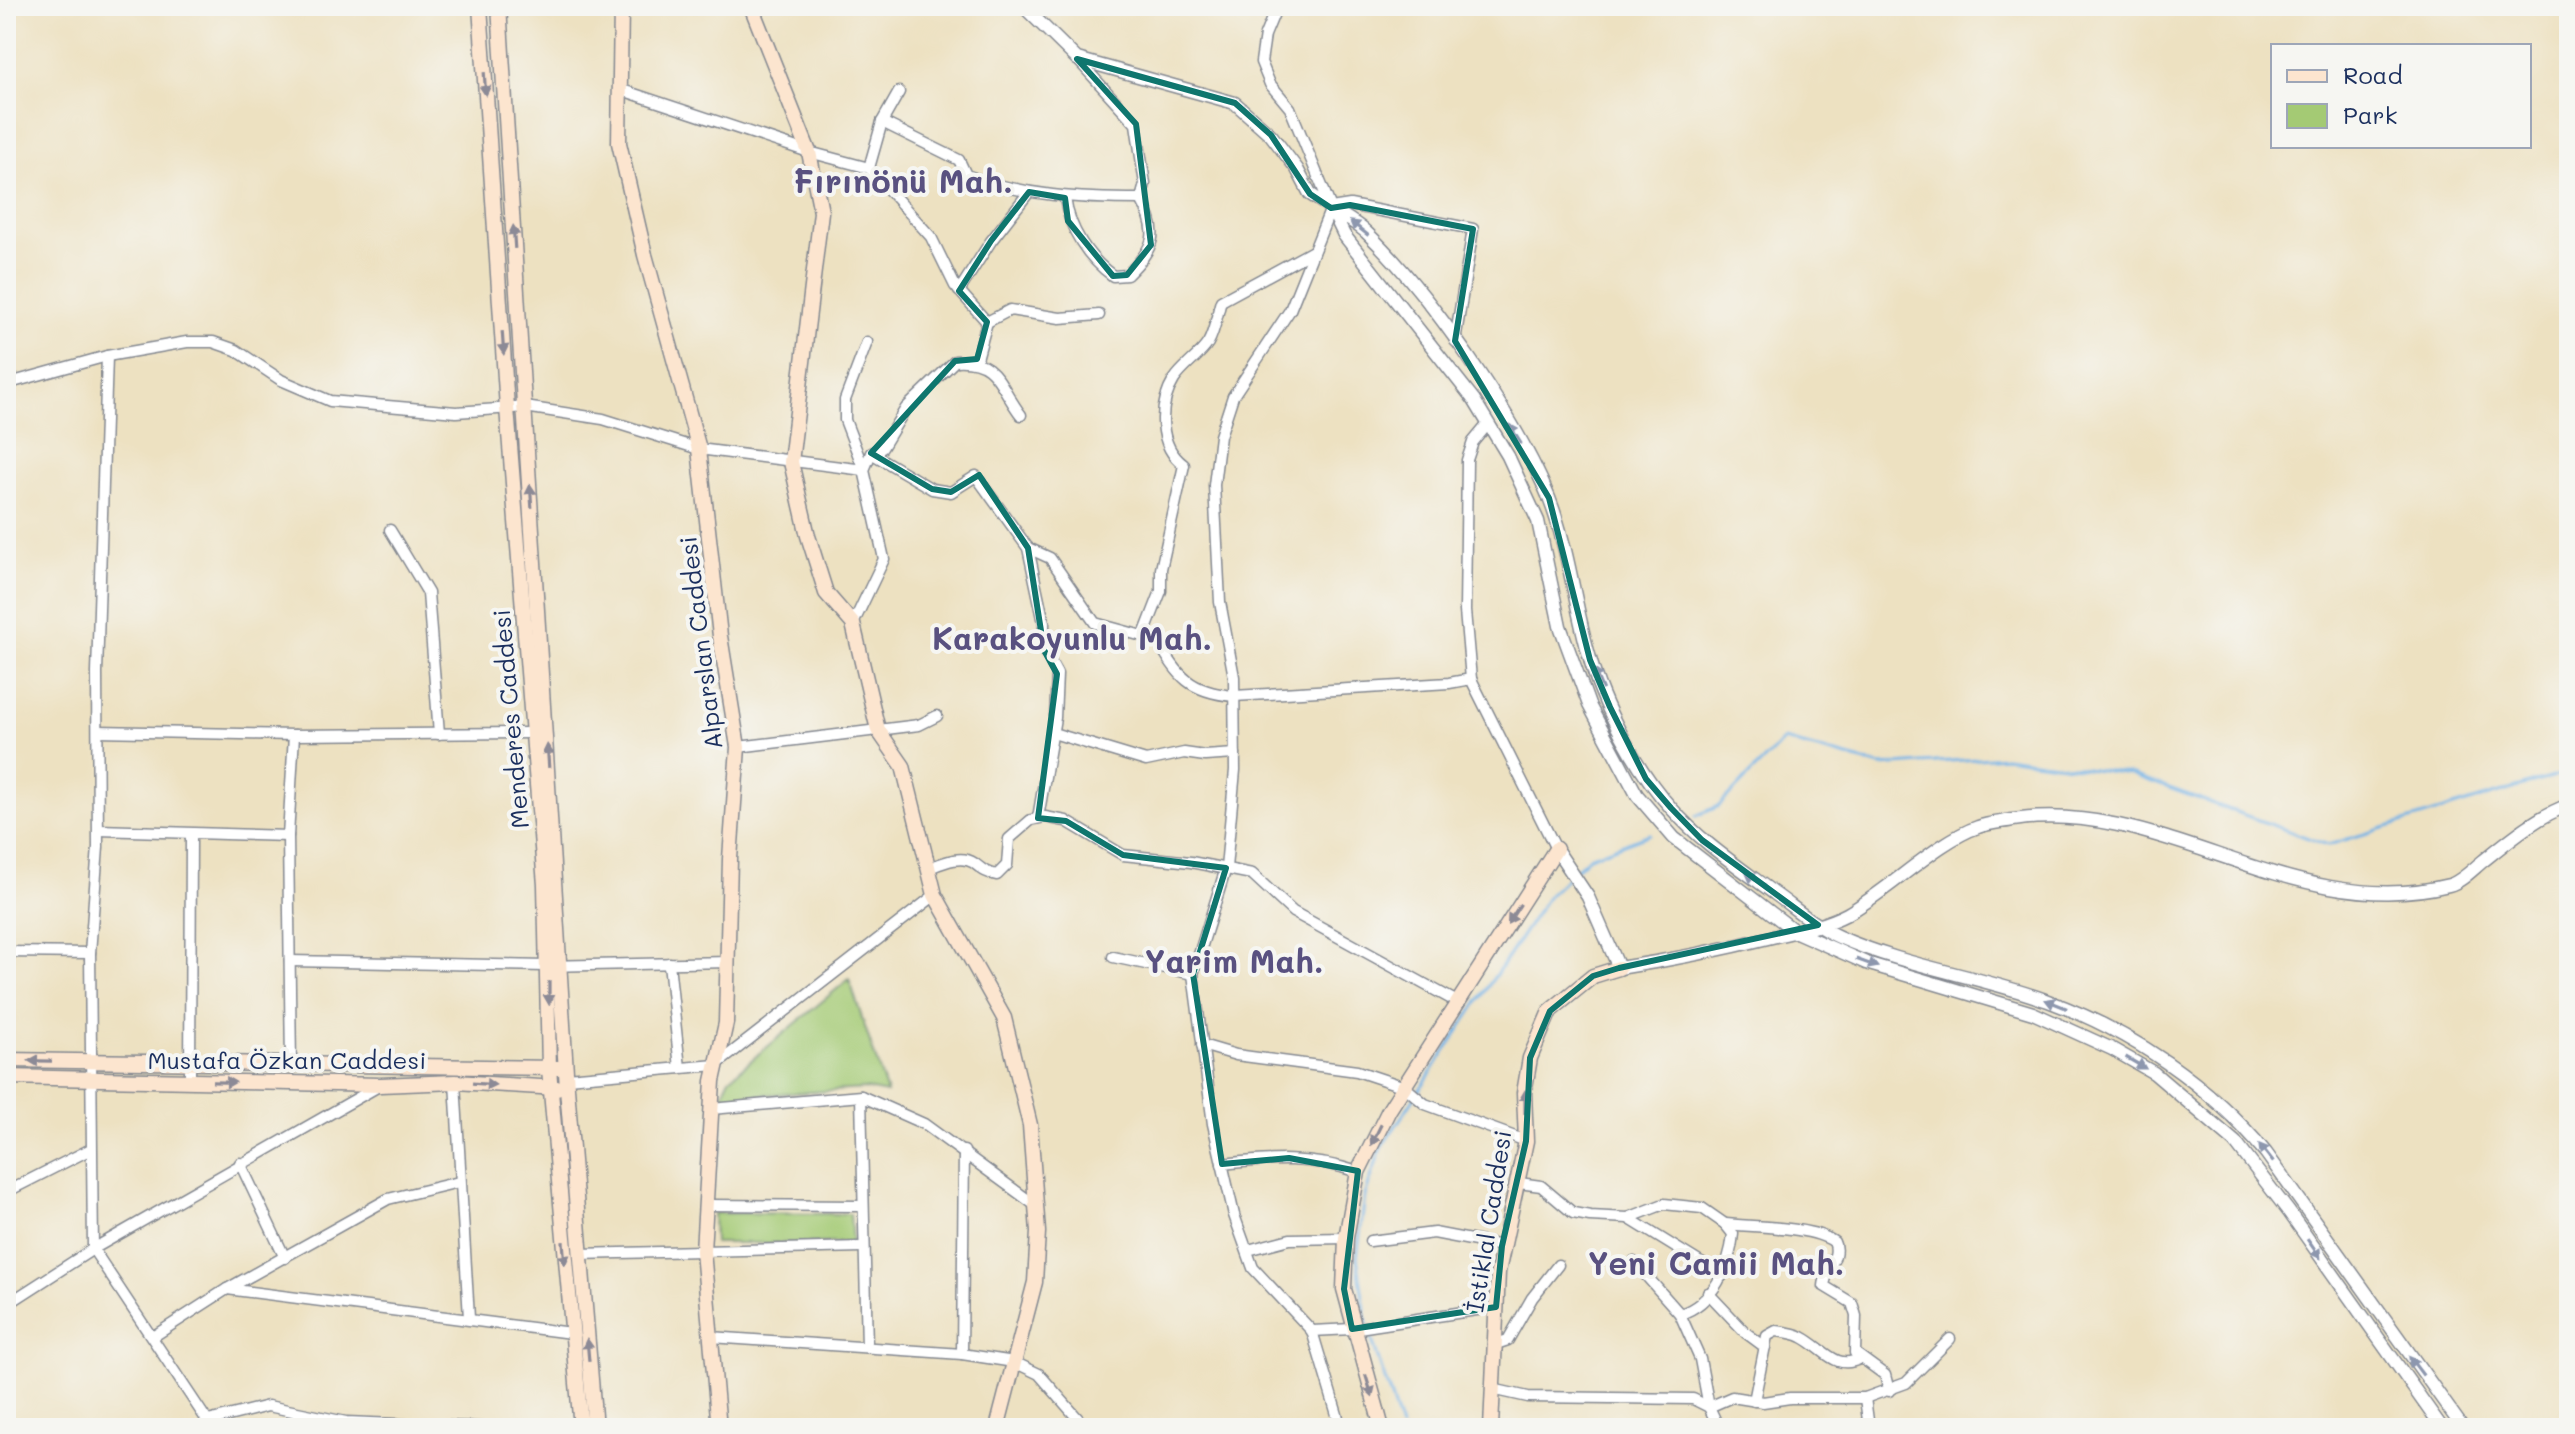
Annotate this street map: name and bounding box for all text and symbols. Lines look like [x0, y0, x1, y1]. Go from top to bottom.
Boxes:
legend [2271, 44, 2531, 148]
text: Road [2343, 59, 2403, 90]
one-way arrow [479, 72, 492, 97]
text: Park [2343, 99, 2397, 130]
district label: Fırınönü Mah. [793, 159, 1013, 201]
one-way arrow [1349, 220, 1369, 237]
one-way arrow [507, 224, 520, 249]
one-way arrow [496, 331, 509, 356]
one-way arrow [1509, 423, 1523, 445]
one-way arrow [524, 483, 537, 508]
street label: Alparslan Caddesi [672, 535, 728, 751]
street label: Menderes Caddesi [485, 608, 535, 830]
district label: Karakoyunlu Mah. [932, 616, 1212, 659]
one-way arrow [1591, 667, 1604, 691]
one-way arrow [541, 743, 554, 768]
one-way arrow [1745, 872, 1766, 887]
one-way arrow [1506, 904, 1521, 925]
district label: Yarim Mah. [1144, 939, 1324, 981]
one-way arrow [1856, 957, 1880, 970]
one-way arrow [543, 981, 555, 1006]
one-way arrow [2044, 998, 2068, 1011]
street label: Mustafa Özkan Caddesi [148, 1044, 426, 1075]
one-way arrow [27, 1054, 52, 1067]
one-way arrow [2125, 1056, 2148, 1070]
one-way arrow [212, 1076, 237, 1088]
one-way arrow [472, 1078, 497, 1091]
one-way arrow [1519, 1088, 1531, 1114]
one-way arrow [1369, 1123, 1383, 1146]
street label: İstiklal Caddesi [1458, 1128, 1518, 1314]
one-way arrow [2258, 1143, 2274, 1163]
one-way arrow [2306, 1238, 2321, 1259]
one-way arrow [558, 1241, 571, 1266]
district label: Yeni Camii Mah. [1588, 1241, 1844, 1283]
one-way arrow [581, 1337, 594, 1362]
one-way arrow [2408, 1356, 2424, 1376]
one-way arrow [1363, 1374, 1376, 1398]

